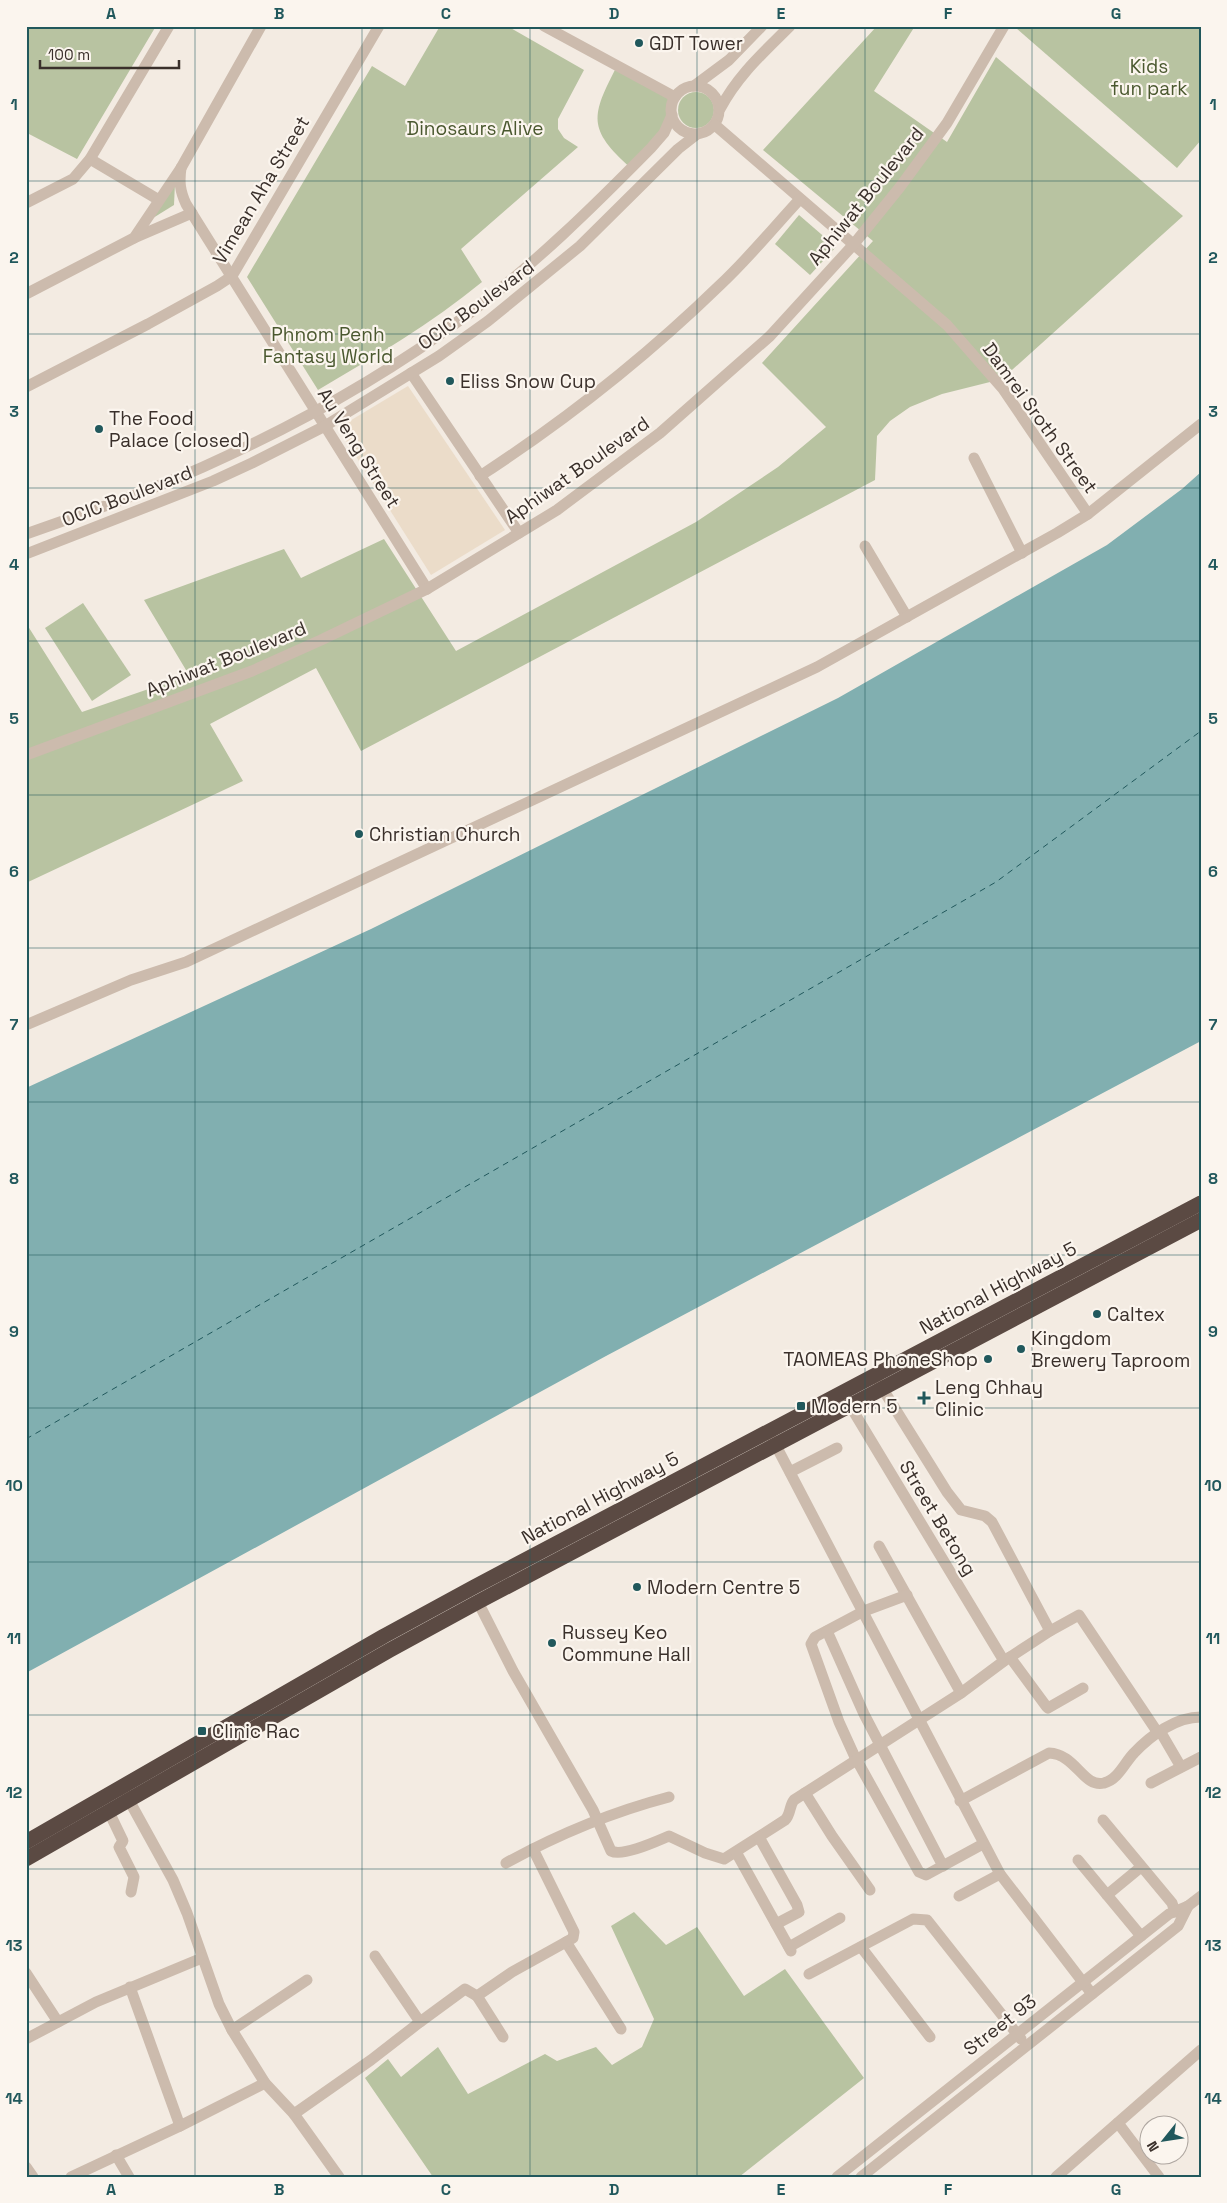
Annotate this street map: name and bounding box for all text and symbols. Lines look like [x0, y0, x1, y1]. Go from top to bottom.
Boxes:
text: A [106, 3, 116, 24]
text: B [274, 3, 284, 24]
text: C [441, 3, 451, 24]
text: D [609, 3, 619, 24]
text: E [777, 3, 786, 24]
text: F [944, 3, 953, 24]
text: G [1111, 3, 1121, 24]
place label: GDT Tower [649, 31, 743, 56]
marker: GDT Tower [633, 37, 645, 49]
scale bar [40, 38, 179, 70]
text: 100 m [48, 45, 90, 64]
park label: Kids fun park [1110, 54, 1188, 101]
text: 1 [10, 94, 18, 115]
text: 1 [1209, 94, 1217, 115]
street label: Vimean Aha Street [207, 111, 315, 269]
park label: Dinosaurs Alive [407, 116, 543, 141]
street label: Aphiwat Boulevard [803, 122, 929, 270]
text: 2 [9, 247, 19, 268]
text: 2 [1208, 247, 1218, 268]
street label: OCIC Boulevard [413, 254, 539, 356]
park label: Phnom Penh Fantasy World [263, 322, 393, 369]
street label: Damrei Sroth Street [977, 338, 1103, 498]
place label: Eliss Snow Cup [460, 369, 596, 394]
marker: Eliss Snow Cup [444, 375, 456, 387]
street label: Au Veng Street [312, 383, 406, 513]
text: 3 [9, 401, 19, 422]
text: 3 [1208, 401, 1218, 422]
place label: The Food Palace (closed) [109, 406, 249, 453]
street label: Aphiwat Boulevard [500, 411, 654, 529]
marker: The Food Palace (closed) [93, 423, 105, 435]
street label: OCIC Boulevard [58, 460, 196, 532]
text: 4 [9, 554, 19, 575]
text: 4 [1208, 554, 1218, 575]
street label: Aphiwat Boulevard [142, 615, 310, 703]
text: 5 [9, 708, 19, 729]
text: 5 [1208, 708, 1218, 729]
place label: Christian Church [369, 822, 520, 847]
marker: Christian Church [353, 828, 365, 840]
text: 6 [9, 861, 19, 882]
text: 6 [1208, 861, 1218, 882]
text: 7 [10, 1014, 19, 1035]
text: 7 [1209, 1014, 1218, 1035]
text: 8 [9, 1168, 19, 1189]
text: 8 [1208, 1168, 1218, 1189]
street label: National Highway 5 [915, 1236, 1081, 1340]
place label: Caltex [1107, 1302, 1165, 1327]
marker: Caltex [1091, 1308, 1103, 1320]
text: 9 [9, 1321, 19, 1342]
text: 9 [1208, 1321, 1218, 1342]
place label: Kingdom Brewery Taproom [1031, 1326, 1190, 1373]
marker: Kingdom Brewery Taproom [1015, 1343, 1027, 1355]
place label: TAOMEAS PhoneShop [783, 1347, 978, 1372]
marker: TAOMEAS PhoneShop [982, 1353, 994, 1365]
place label: Leng Chhay Clinic [935, 1375, 1043, 1422]
marker: Leng Chhay Clinic [917, 1391, 931, 1405]
place label: Modern 5 [811, 1394, 898, 1419]
marker: Modern 5 [795, 1400, 807, 1412]
street label: National Highway 5 [517, 1446, 683, 1550]
street label: Street Betong [894, 1456, 982, 1580]
text: 10 [5, 1475, 23, 1496]
text: 10 [1204, 1475, 1222, 1496]
place label: Modern Centre 5 [647, 1575, 800, 1600]
marker: Modern Centre 5 [631, 1581, 643, 1593]
place label: Russey Keo Commune Hall [562, 1620, 691, 1667]
text: 11 [7, 1628, 21, 1649]
text: 11 [1206, 1628, 1220, 1649]
marker: Russey Keo Commune Hall [546, 1637, 558, 1649]
place label: Clinic Rac [212, 1719, 300, 1744]
marker: Clinic Rac [196, 1725, 208, 1737]
text: 12 [6, 1782, 22, 1803]
text: 12 [1205, 1782, 1221, 1803]
text: 13 [6, 1935, 23, 1956]
text: 13 [1205, 1935, 1222, 1956]
street label: Street 93 [958, 1989, 1042, 2061]
text: 14 [5, 2088, 23, 2109]
text: 14 [1204, 2088, 1222, 2109]
north arrow [1140, 2116, 1190, 2166]
text: N [1143, 2138, 1163, 2155]
text: A [106, 2179, 116, 2200]
text: B [274, 2179, 284, 2200]
text: C [441, 2179, 451, 2200]
text: D [609, 2179, 619, 2200]
text: E [777, 2179, 786, 2200]
text: F [944, 2179, 953, 2200]
text: G [1111, 2179, 1121, 2200]

